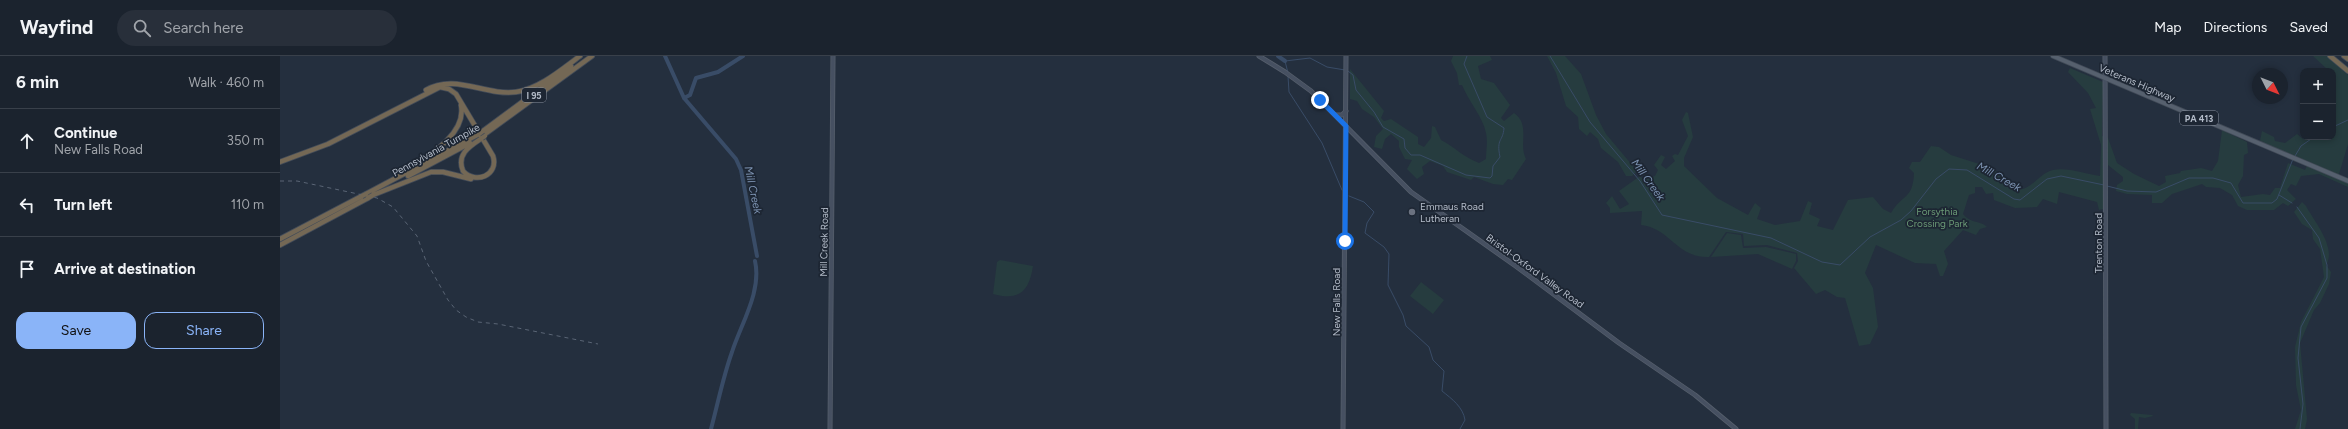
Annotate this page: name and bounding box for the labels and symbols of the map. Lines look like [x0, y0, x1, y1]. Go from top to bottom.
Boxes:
street label: Veterans Highway [2097, 61, 2178, 105]
north arrow [2252, 68, 2288, 104]
road number: I 95 [522, 88, 546, 102]
route end [1311, 91, 1329, 109]
road number: PA 413 [2180, 111, 2218, 125]
street label: Pennsylvania Turnpike [390, 120, 483, 179]
water label: Mill Creek [1628, 157, 1668, 204]
water label: Mill Creek [1975, 160, 2024, 195]
water label: Mill Creek [742, 165, 765, 216]
place label: Emmaus Road Lutheran [1420, 200, 1484, 225]
park label: Forsythia Crossing Park [1907, 205, 1968, 230]
street label: Mill Creek Road [817, 207, 831, 277]
marker: Emmaus Road Lutheran [1407, 207, 1417, 217]
street label: Trenton Road [2092, 213, 2105, 273]
street label: Bristol-Oxford Valley Road [1483, 231, 1587, 311]
route start [1336, 232, 1354, 250]
street label: New Falls Road [1330, 268, 1343, 336]

